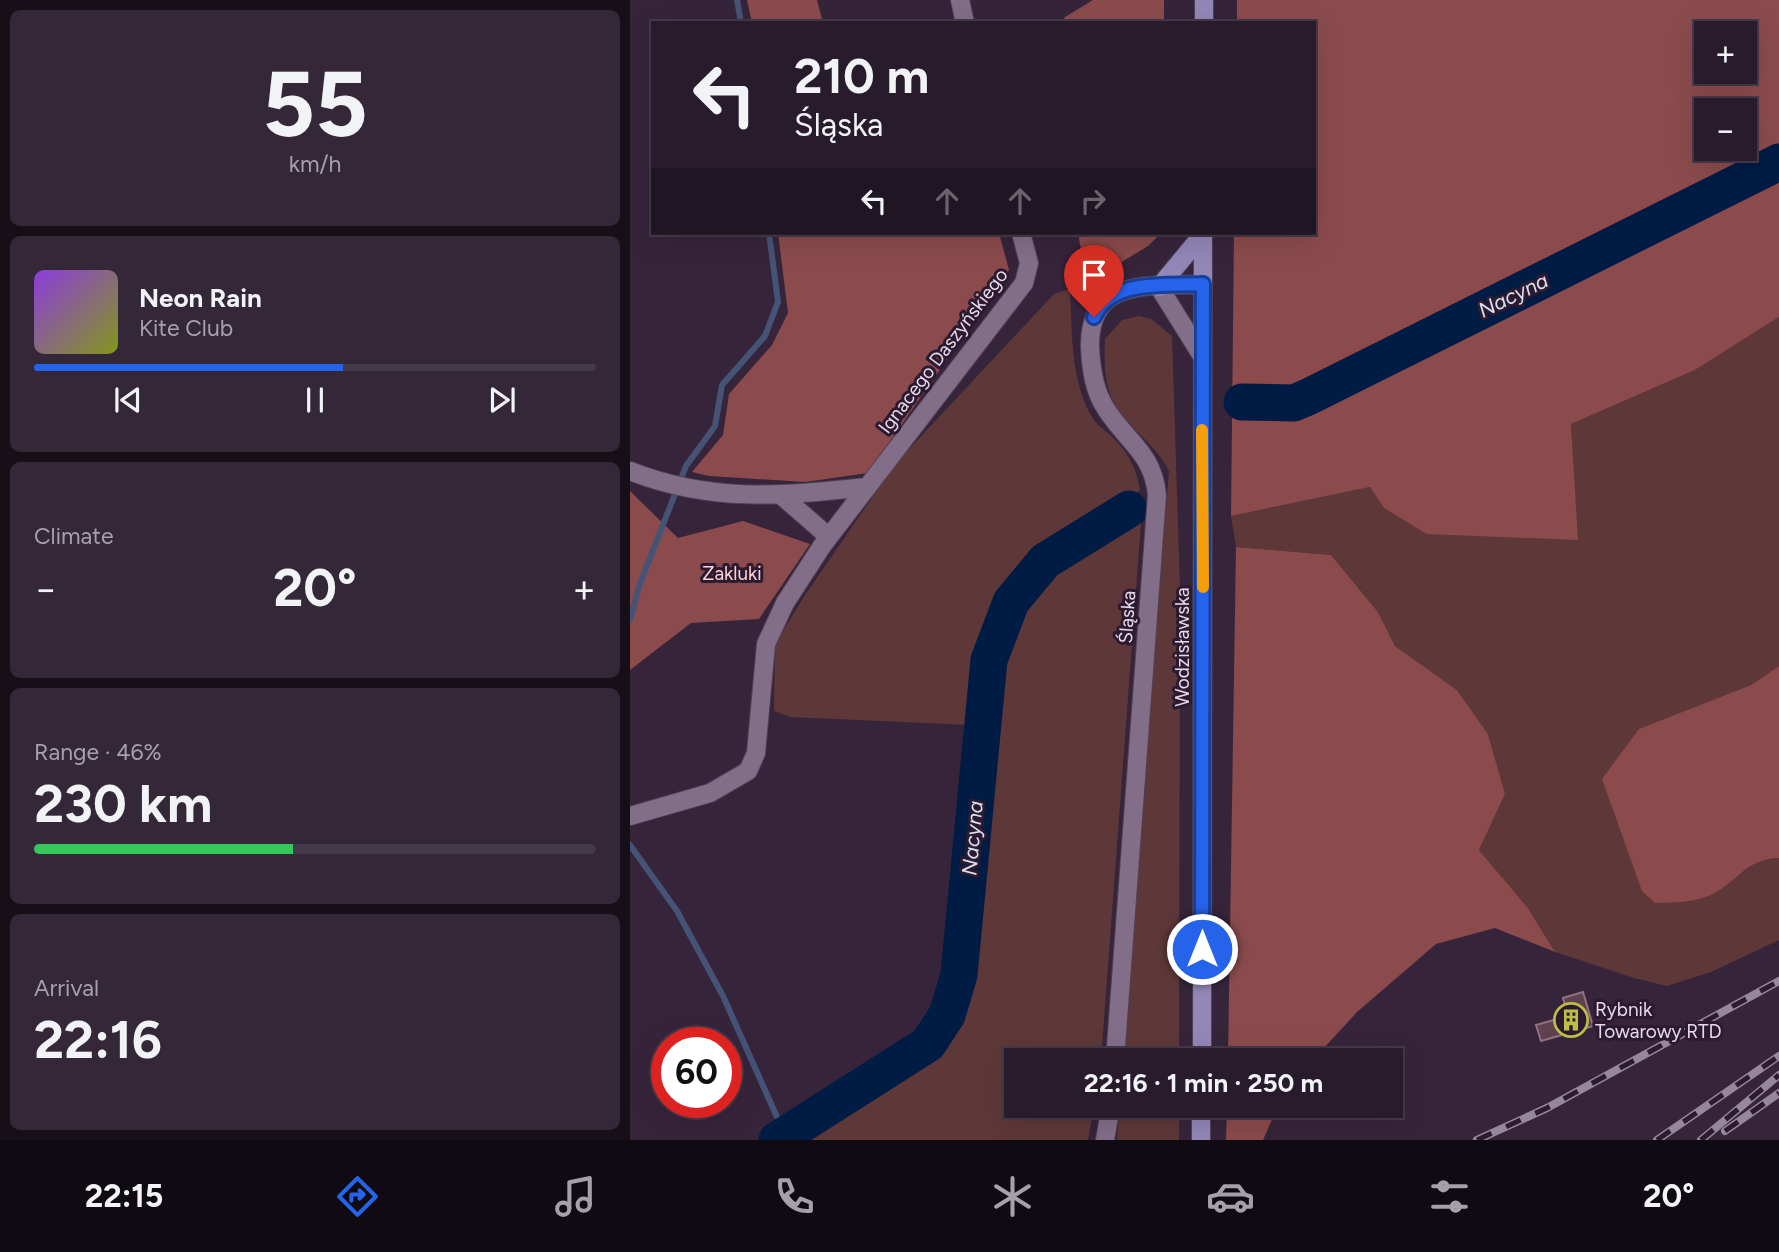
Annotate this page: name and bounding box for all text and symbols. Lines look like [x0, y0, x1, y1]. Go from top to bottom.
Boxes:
map controls [1694, 21, 1757, 161]
button: + [1694, 21, 1757, 84]
text: 210 m [794, 46, 929, 105]
icon: left [679, 49, 770, 140]
text: 55 [262, 50, 368, 159]
button: − [1694, 98, 1757, 161]
text: Śląska [794, 106, 883, 144]
text: km/h [289, 150, 341, 178]
icon: left [855, 182, 893, 220]
icon: ahead [928, 182, 966, 220]
icon: ahead [1001, 182, 1039, 220]
icon: right [1074, 182, 1112, 220]
pin [1064, 245, 1124, 317]
icon: arrive [1075, 256, 1113, 294]
street label: Ignacego Daszyńskiego [873, 264, 1013, 438]
water label: Nacyna [1474, 267, 1552, 323]
text: Neon Rain [139, 282, 262, 314]
text: Kite Club [139, 314, 233, 342]
icon: previous [109, 381, 147, 419]
icon: pause [296, 381, 334, 419]
icon: next [483, 381, 521, 419]
text: Climate [34, 522, 113, 550]
text: 20° [273, 557, 357, 619]
park label: Zakluki [702, 562, 762, 585]
text: − [34, 566, 58, 612]
text: + [572, 566, 596, 612]
street label: Wodzisławska [1171, 587, 1194, 707]
street label: Śląska [1114, 590, 1140, 644]
text: Range · 46% [34, 738, 162, 766]
text: 230 km [34, 773, 212, 835]
water label: Nacyna [956, 800, 988, 876]
position arrow [1165, 912, 1239, 986]
text: Arrival [34, 974, 99, 1002]
place label: Rybnik Towarowy RTD [1595, 998, 1722, 1043]
building icon: Rybnik Towarowy RTD [1552, 1001, 1590, 1039]
text: 22:16 [34, 1009, 162, 1071]
speed limit sign: 60 [651, 1027, 742, 1118]
text: 22:16 · 1 min · 250 m [1084, 1067, 1323, 1099]
icon: directions [333, 1172, 382, 1221]
icon: music [551, 1172, 600, 1221]
icon: phone [770, 1172, 819, 1221]
icon: climate [988, 1172, 1037, 1221]
icon: car [1206, 1172, 1255, 1221]
icon: filters [1425, 1172, 1474, 1221]
text: 22:15 [85, 1177, 163, 1215]
text: 20° [1643, 1177, 1694, 1215]

